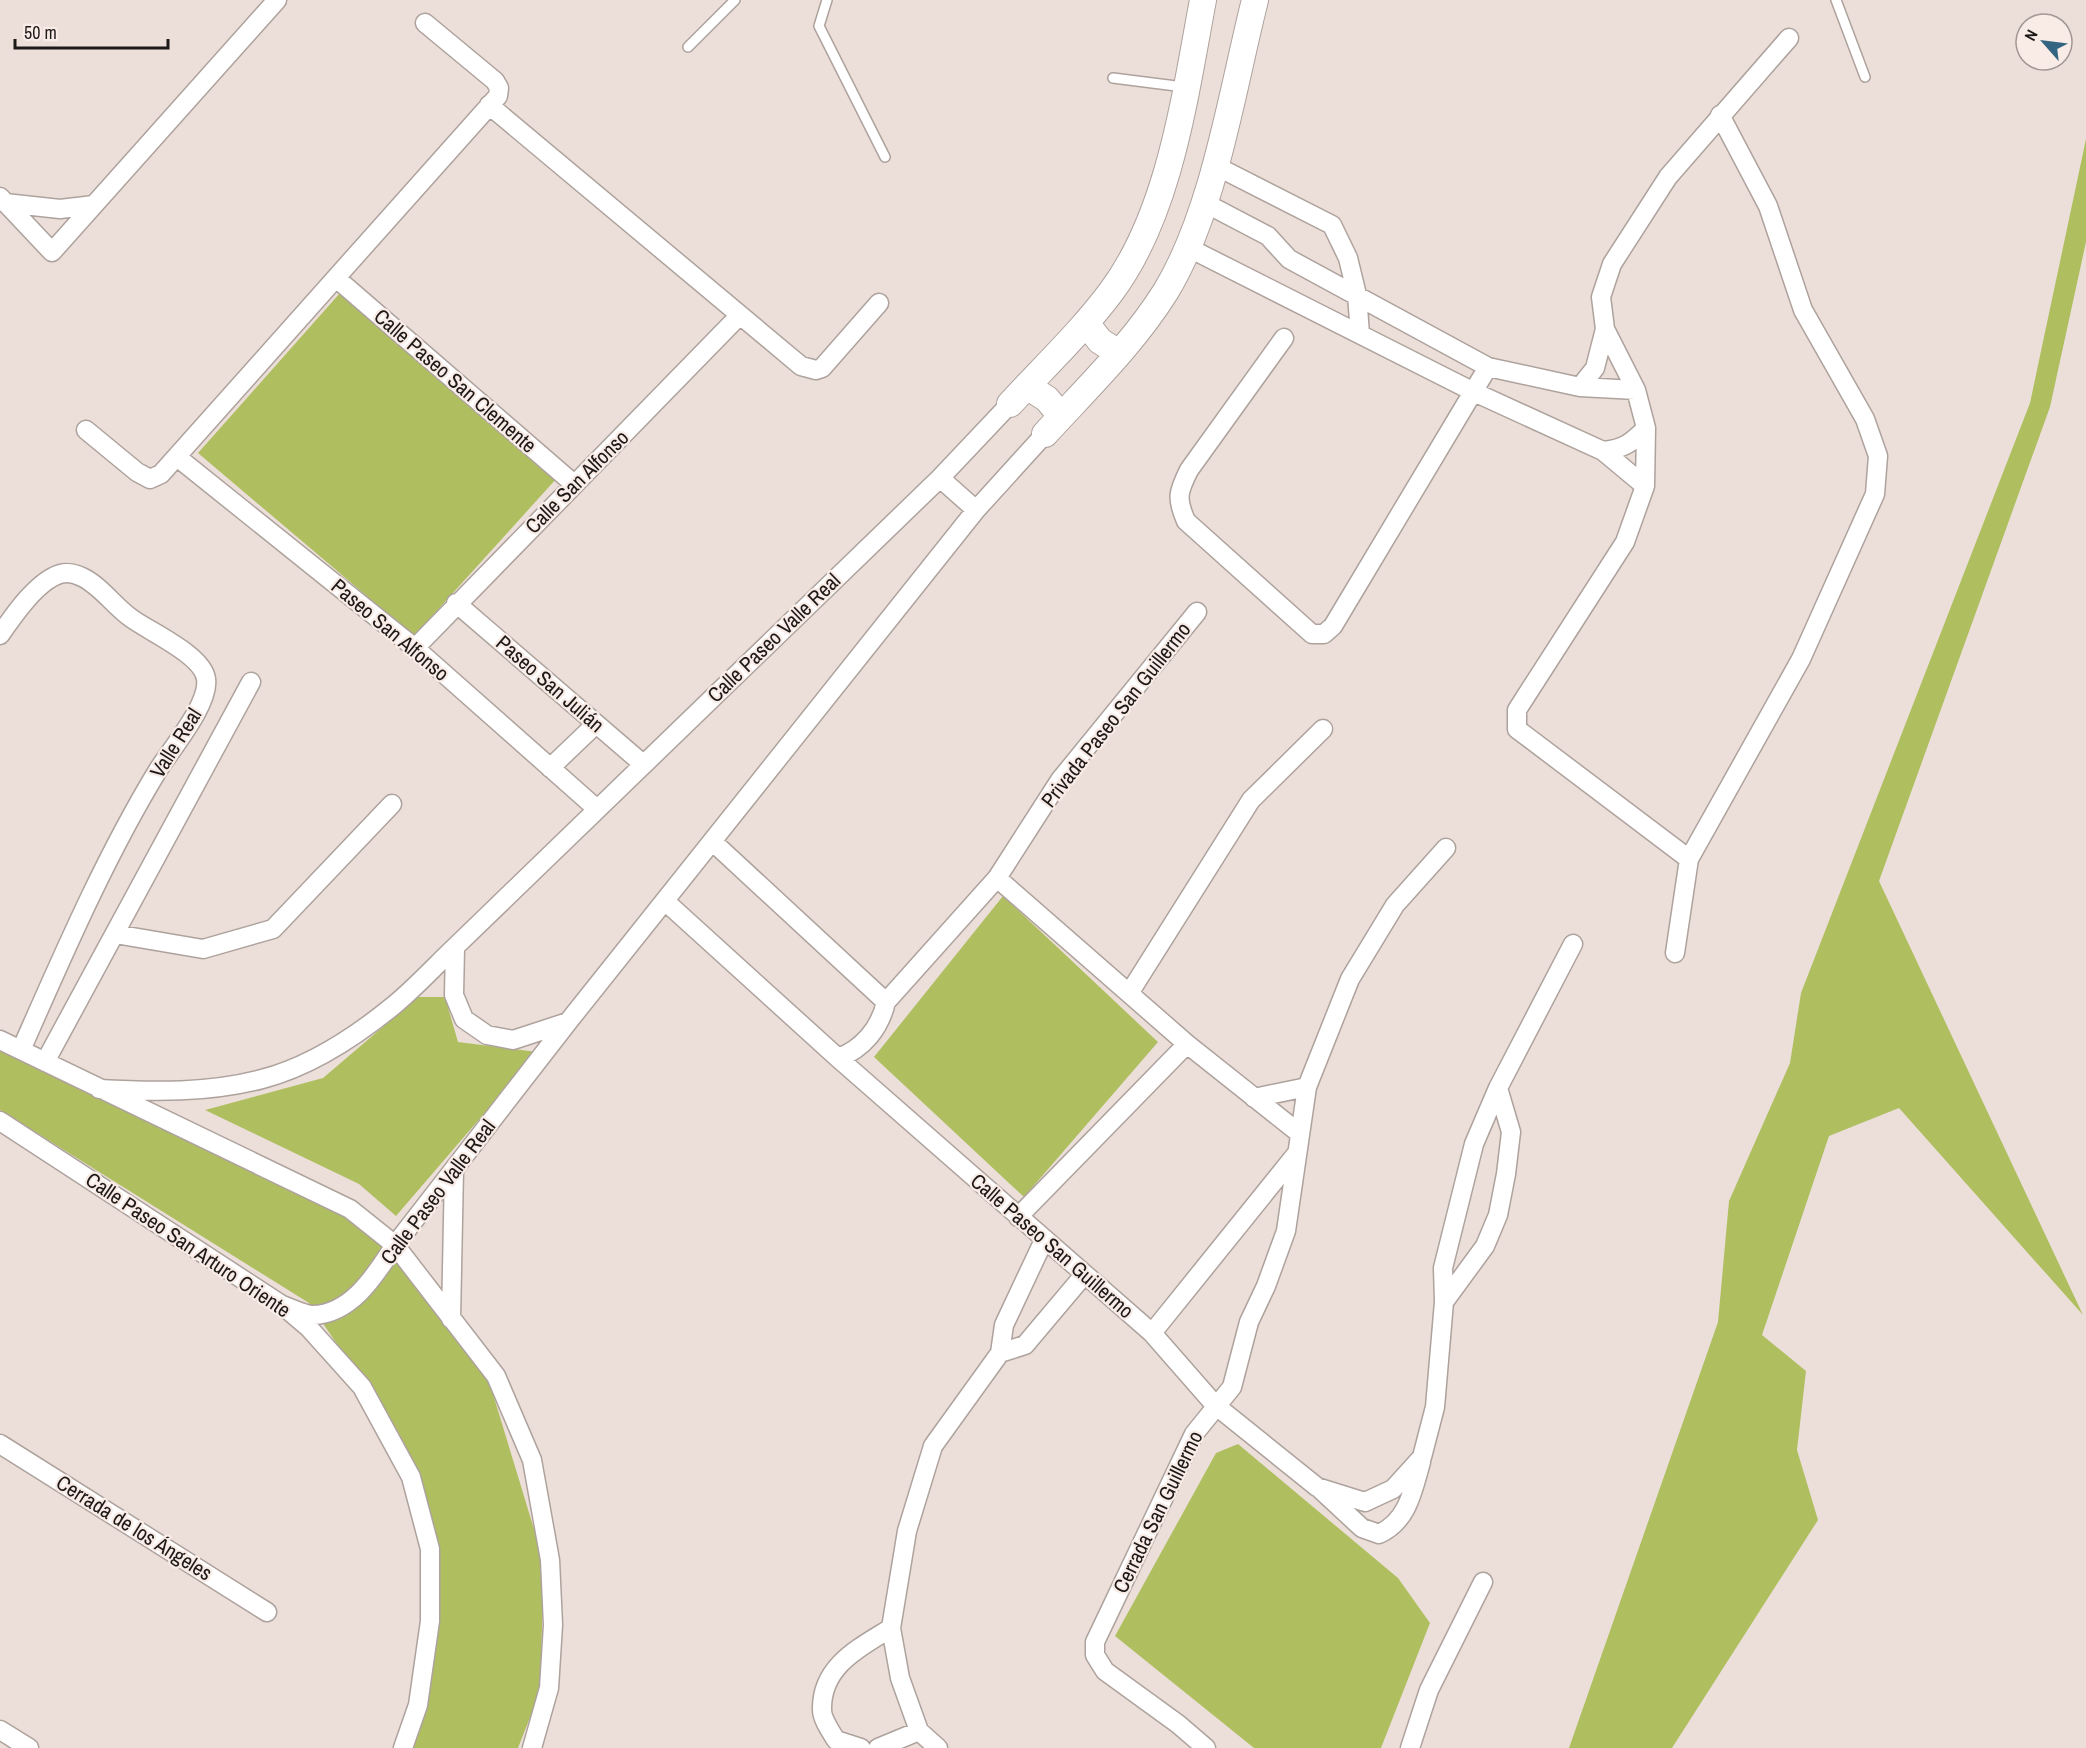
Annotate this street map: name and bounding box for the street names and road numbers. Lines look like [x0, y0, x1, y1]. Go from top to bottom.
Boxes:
street label: Calle Paseo San Clemente [368, 302, 543, 459]
street label: Calle San Alfonso [518, 423, 635, 540]
street label: Calle Paseo Valle Real [701, 566, 847, 709]
street label: Paseo San Alfonso [325, 572, 455, 687]
street label: Privada Paseo San Guillermo [1034, 616, 1197, 813]
street label: Paseo San Julián [490, 628, 611, 739]
street label: Valle Real [143, 702, 208, 783]
street label: Calle Paseo Valle Real [373, 1113, 502, 1270]
street label: Calle Paseo San Arturo Oriente [80, 1165, 296, 1324]
street label: Calle Paseo San Guillermo [964, 1167, 1140, 1325]
street label: Cerrada San Guillermo [1106, 1426, 1209, 1598]
street label: Cerrada de los Ángeles [51, 1468, 218, 1587]

